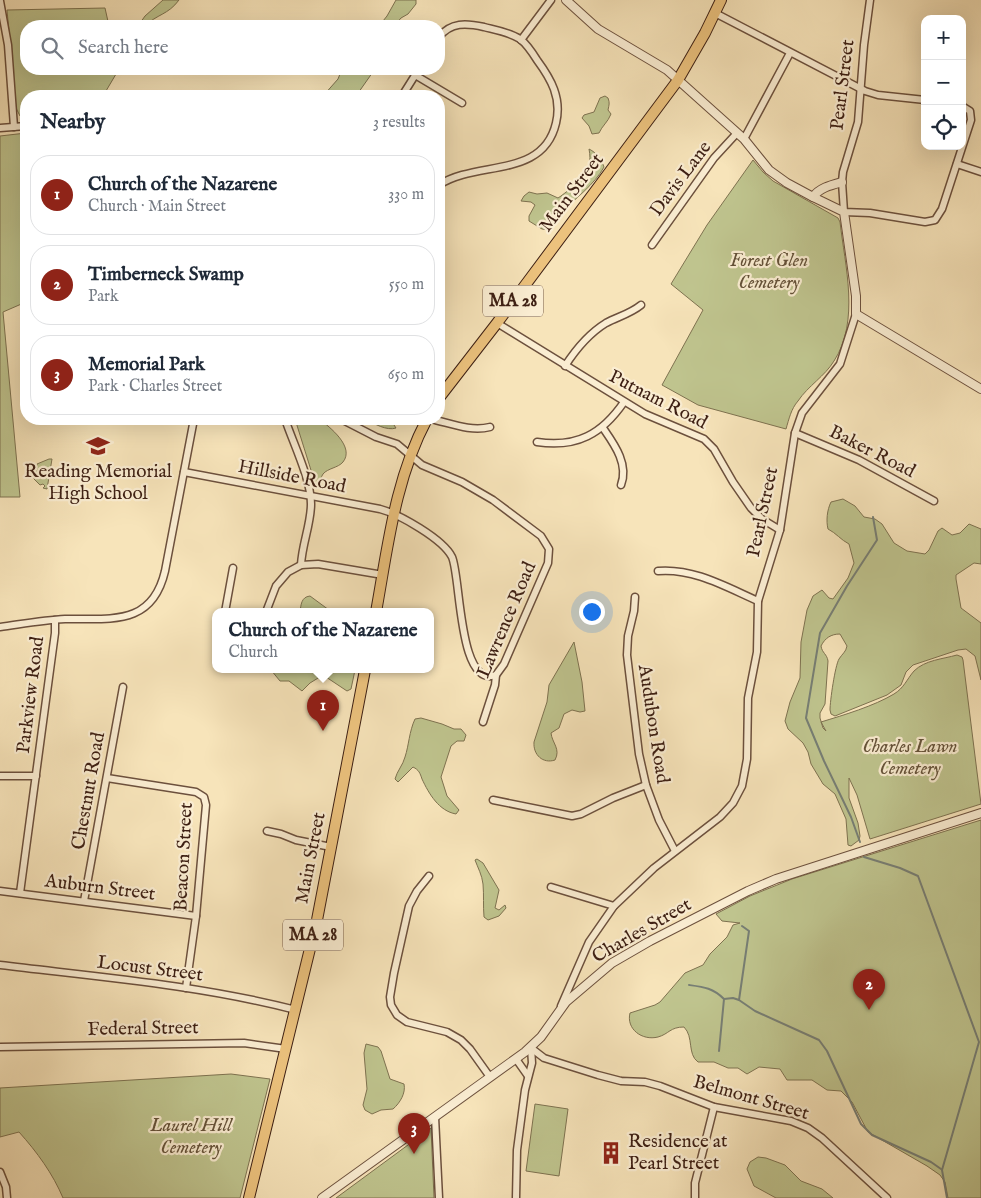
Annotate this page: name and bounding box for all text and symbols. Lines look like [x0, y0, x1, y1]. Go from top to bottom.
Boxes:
map controls [921, 15, 966, 150]
button: + [921, 15, 966, 60]
search box [20, 20, 445, 75]
icon: search [38, 34, 66, 62]
text: Search here [78, 36, 169, 60]
street label: Pearl Street [826, 38, 861, 132]
button: − [921, 60, 966, 105]
button: locate [921, 105, 966, 150]
text: Nearby [40, 109, 105, 136]
text: 3 results [373, 113, 425, 133]
street label: Davis Lane [645, 136, 717, 221]
street label: Main Street [535, 148, 610, 237]
text: Church of the Nazarene [88, 173, 277, 197]
text: 1 [54, 185, 60, 205]
text: 330 m [388, 185, 424, 205]
text: Church · Main Street [88, 197, 226, 217]
park label: Forest Glen Cemetery [730, 249, 808, 295]
text: Timberneck Swamp [88, 263, 244, 287]
text: 2 [53, 275, 61, 295]
text: 550 m [389, 275, 424, 295]
road number: MA 28 [483, 286, 543, 316]
text: Park [88, 287, 118, 307]
text: Memorial Park [88, 353, 205, 377]
text: 3 [54, 365, 60, 385]
text: 650 m [388, 365, 424, 385]
street label: Putnam Road [605, 365, 712, 435]
text: Park · Charles Street [88, 377, 222, 397]
street label: Baker Road [825, 420, 920, 484]
school or university icon: Reading Memorial High School [85, 433, 111, 459]
street label: Hillside Road [236, 455, 349, 499]
place label: Reading Memorial High School [24, 460, 173, 506]
street label: Pearl Street [742, 464, 784, 559]
street label: Lawrence Road [472, 558, 543, 682]
your location [579, 599, 605, 625]
popup [212, 608, 434, 673]
text: Church of the Nazarene [228, 619, 418, 643]
street label: Parkview Road [12, 634, 50, 755]
text: Church [228, 643, 278, 663]
street label: Audubon Road [632, 662, 674, 786]
pin: 1 [307, 690, 339, 731]
street label: Chestnut Road [67, 729, 111, 852]
park label: Charles Lawn Cemetery [862, 735, 958, 781]
street label: Beacon Street [169, 801, 199, 912]
street label: Main Street [290, 810, 332, 906]
street label: Auburn Street [42, 869, 157, 907]
street label: Charles Street [588, 893, 696, 969]
road number: MA 28 [283, 920, 343, 950]
street label: Locust Street [96, 951, 205, 987]
pin: 2 [853, 969, 885, 1010]
street label: Federal Street [87, 1016, 199, 1042]
street label: Belmont Street [690, 1070, 812, 1126]
pin: 3 [398, 1113, 430, 1154]
park label: Laurel Hill Cemetery [149, 1114, 233, 1160]
place label: Residence at Pearl Street [628, 1130, 728, 1176]
building icon: Residence at Pearl Street [598, 1140, 624, 1166]

